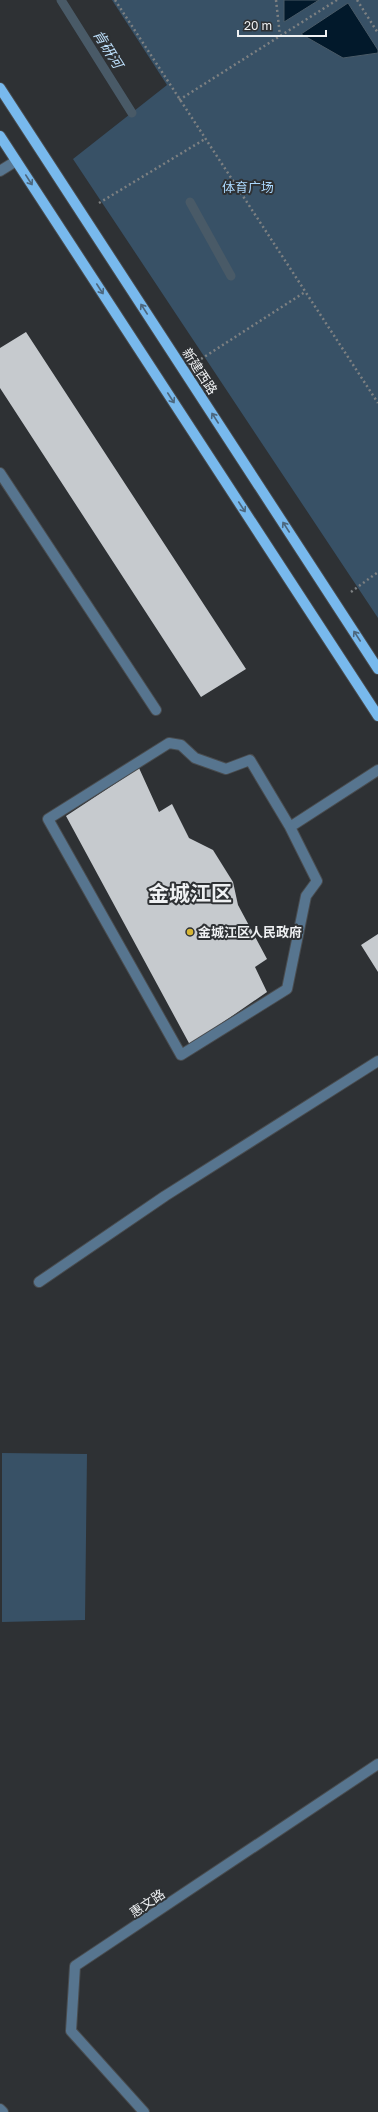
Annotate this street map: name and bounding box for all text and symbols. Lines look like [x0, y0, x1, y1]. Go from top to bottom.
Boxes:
scale bar [238, 12, 326, 38]
text: 20 m [244, 18, 272, 33]
water label: 肯研河 [90, 26, 128, 74]
one-way arrow [25, 175, 33, 186]
park label: 体育广场 [222, 179, 274, 195]
one-way arrow [96, 283, 104, 294]
one-way arrow [140, 304, 148, 315]
street label: 新建西路 [179, 345, 221, 397]
one-way arrow [167, 392, 175, 403]
one-way arrow [211, 413, 219, 424]
one-way arrow [238, 501, 246, 512]
one-way arrow [282, 522, 290, 533]
one-way arrow [353, 631, 361, 642]
district label: 金城江区 [148, 880, 232, 906]
place label: 金城江区人民政府 [198, 924, 302, 940]
marker: 金城江区人民政府 [185, 927, 195, 937]
street label: 惠文路 [126, 1885, 168, 1921]

